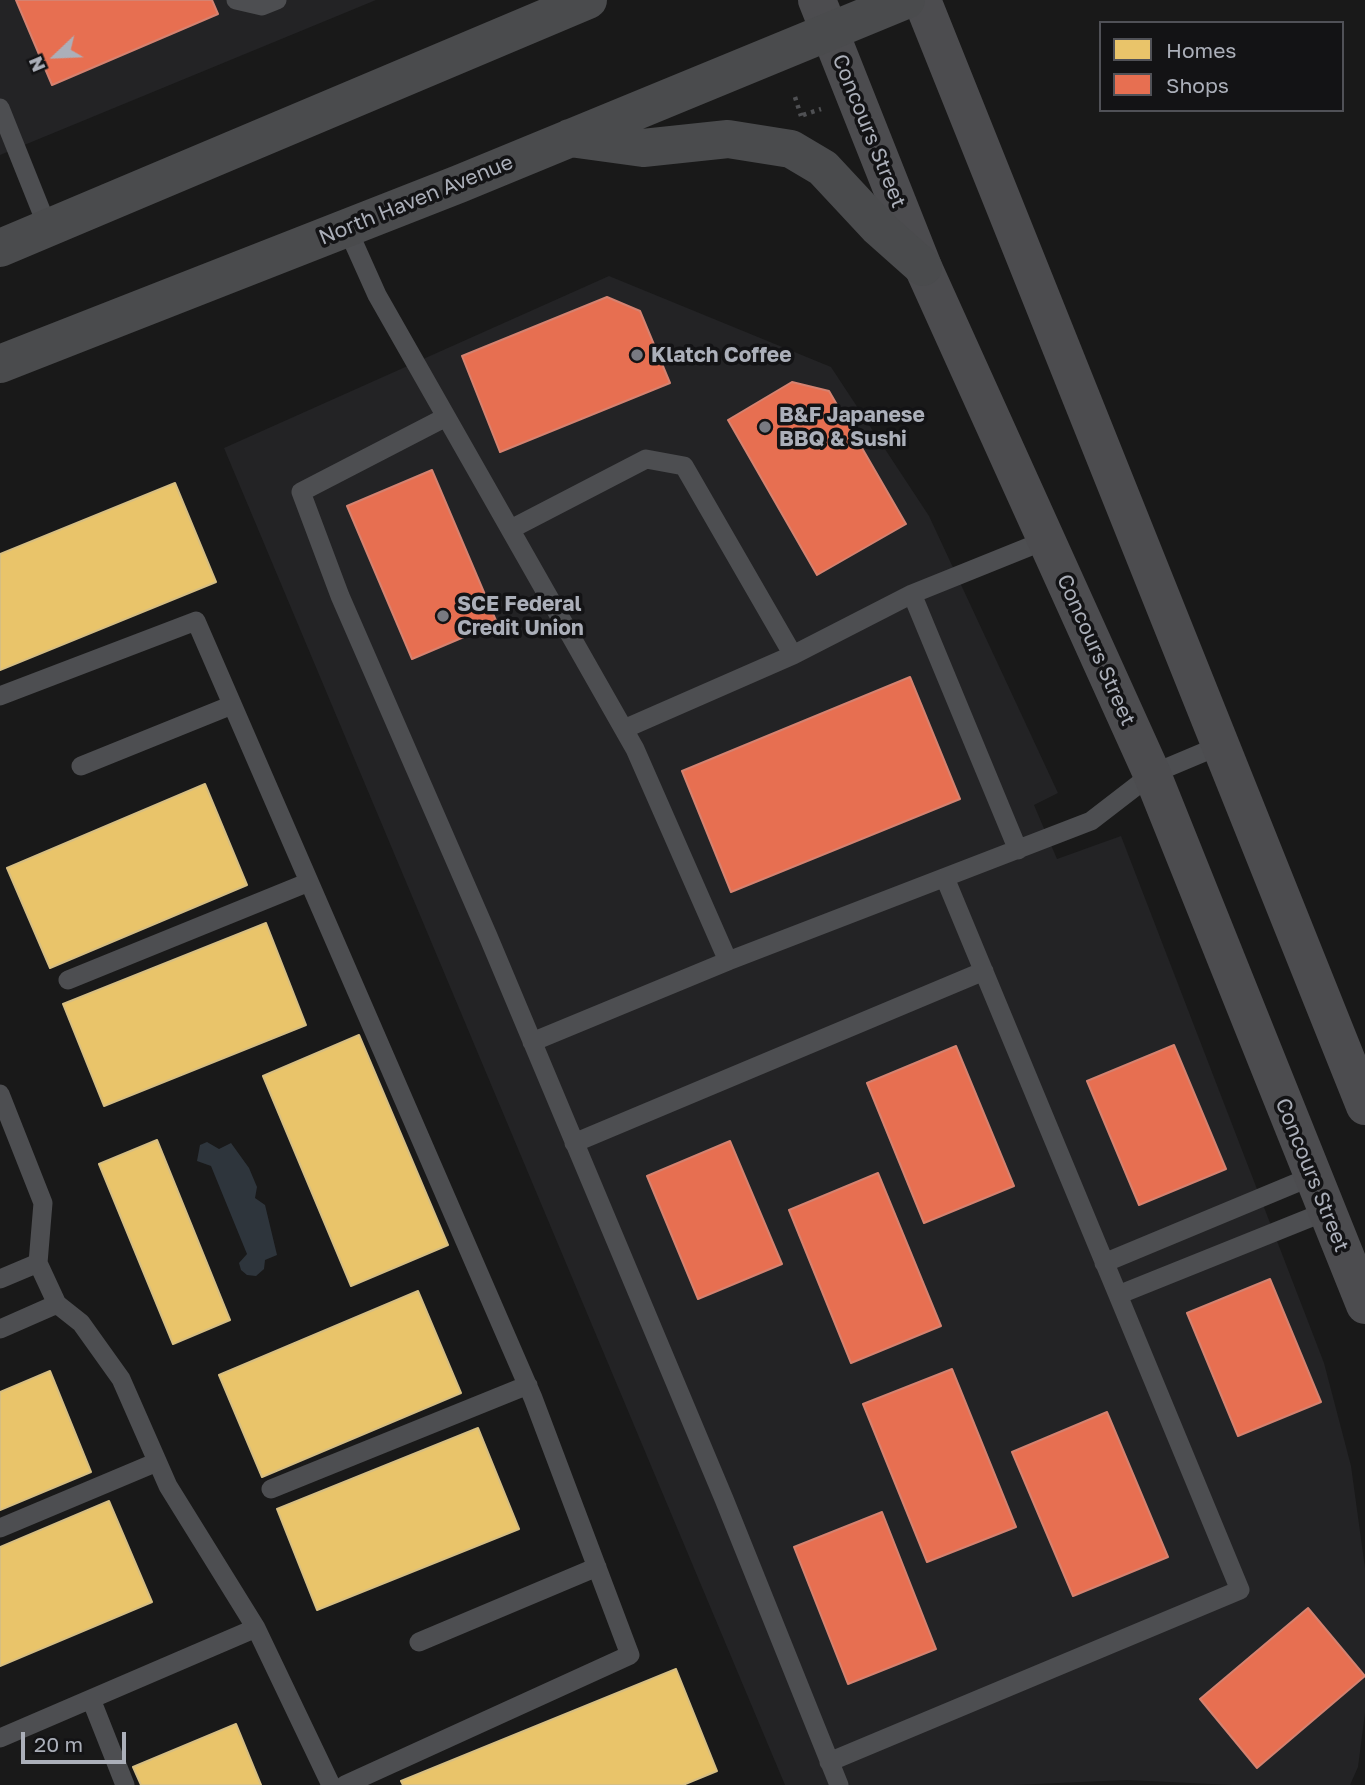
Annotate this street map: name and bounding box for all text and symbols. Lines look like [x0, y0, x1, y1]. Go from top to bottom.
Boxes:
north arrow [21, 21, 91, 91]
legend [1099, 21, 1344, 112]
text: Homes [1166, 37, 1236, 63]
street label: Concours Street [827, 51, 911, 211]
text: N [23, 53, 50, 76]
text: Shops [1166, 72, 1229, 98]
street label: North Haven Avenue [315, 150, 517, 250]
place label: Klatch Coffee [651, 342, 792, 368]
marker: Klatch Coffee [629, 347, 645, 363]
place label: B&F Japanese BBQ & Sushi [779, 402, 925, 452]
marker: B&F Japanese BBQ & Sushi [757, 419, 773, 435]
street label: Concours Street [1051, 570, 1141, 730]
place label: SCE Federal Credit Union [457, 591, 584, 641]
marker: SCE Federal Credit Union [435, 608, 451, 624]
street label: Concours Street [1270, 1095, 1354, 1255]
scale bar [24, 1718, 130, 1762]
text: 20 m [34, 1731, 83, 1757]

